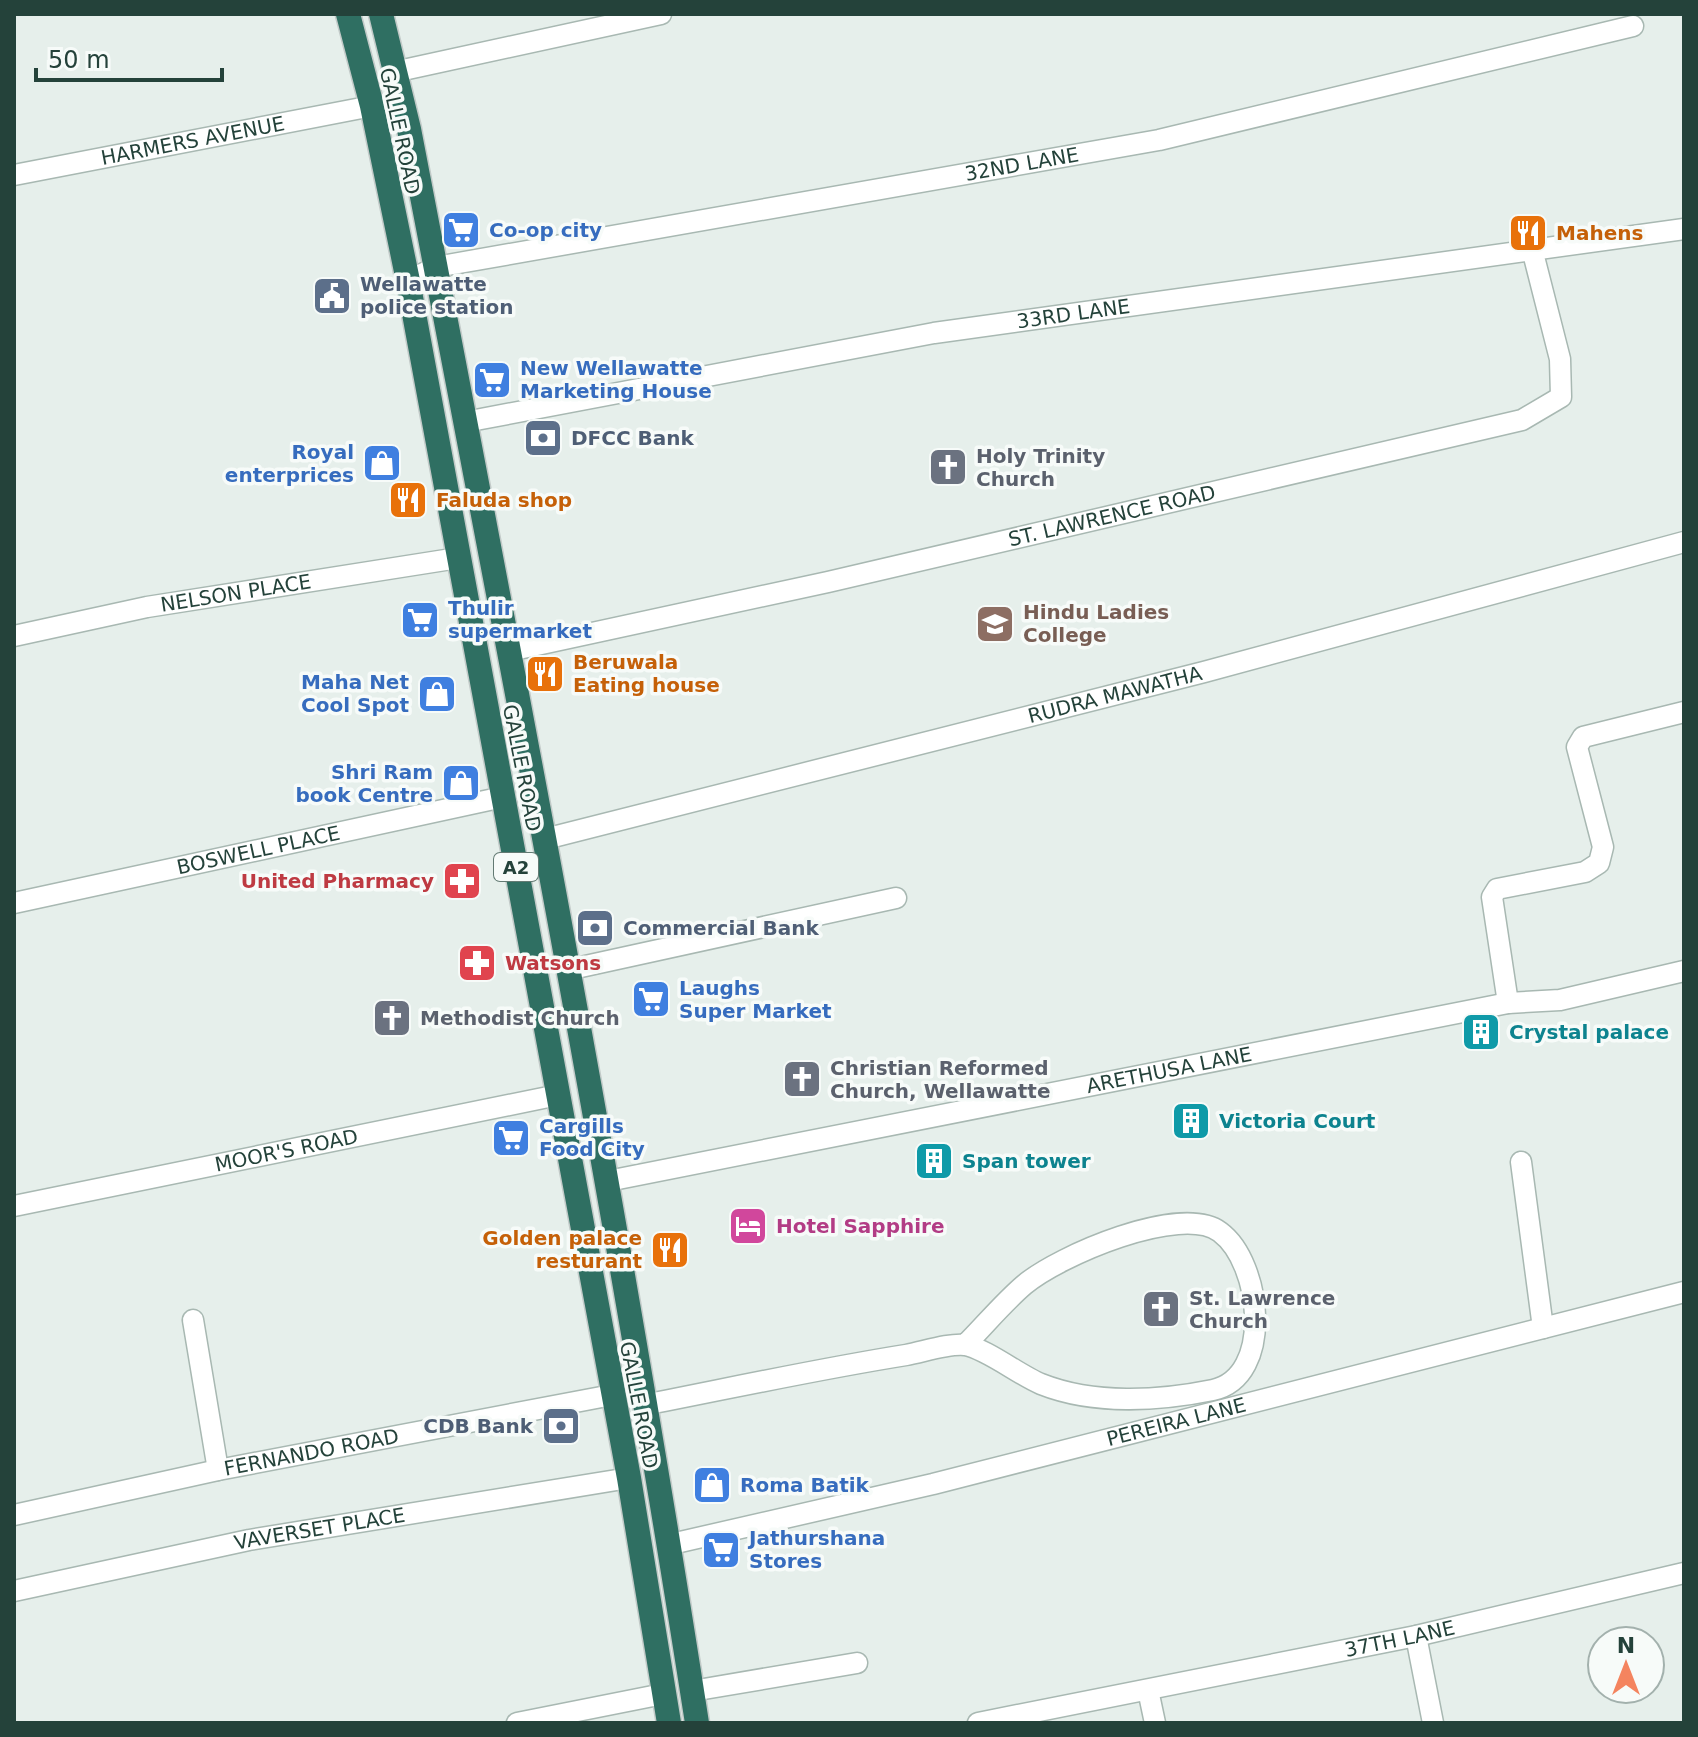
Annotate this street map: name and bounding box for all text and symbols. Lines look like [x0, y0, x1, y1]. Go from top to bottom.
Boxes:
scale bar [36, 32, 222, 82]
text: 50 m [48, 46, 110, 74]
street label: GALLE ROAD [375, 65, 425, 197]
street label: HARMERS AVENUE [99, 111, 287, 170]
street label: 32ND LANE [963, 142, 1080, 186]
supermarket icon: Co-op city [440, 209, 482, 251]
restaurant icon: Mahens [1507, 212, 1549, 254]
place label: Co-op city [489, 218, 602, 242]
place label: Mahens [1556, 221, 1643, 245]
place label: Wellawatte police station [360, 272, 514, 319]
public building icon: Wellawatte police station [311, 275, 353, 317]
street label: 33RD LANE [1015, 294, 1131, 333]
place label: New Wellawatte Marketing House [520, 356, 712, 403]
supermarket icon: New Wellawatte Marketing House [471, 359, 513, 401]
bank icon: DFCC Bank [522, 417, 564, 459]
place label: DFCC Bank [571, 426, 695, 450]
place label: Royal enterprices [225, 440, 354, 487]
shop icon: Royal enterprices [361, 442, 403, 484]
place label: Holy Trinity Church [976, 444, 1105, 491]
church icon: Holy Trinity Church [927, 446, 969, 488]
restaurant icon: Faluda shop [387, 479, 429, 521]
street label: ST. LAWRENCE ROAD [1006, 480, 1218, 552]
place label: Faluda shop [436, 488, 572, 512]
street label: NELSON PLACE [159, 569, 313, 617]
place label: Thulir supermarket [448, 596, 592, 643]
supermarket icon: Thulir supermarket [399, 599, 441, 641]
place label: Hindu Ladies College [1023, 600, 1169, 647]
school or university icon: Hindu Ladies College [974, 603, 1016, 645]
place label: Beruwala Eating house [573, 650, 720, 697]
restaurant icon: Beruwala Eating house [524, 653, 566, 695]
street label: RUDRA MAWATHA [1025, 661, 1205, 728]
place label: Maha Net Cool Spot [301, 670, 409, 717]
shop icon: Maha Net Cool Spot [416, 673, 458, 715]
street label: GALLE ROAD [498, 702, 546, 834]
place label: Shri Ram book Centre [295, 760, 433, 807]
shop icon: Shri Ram book Centre [440, 762, 482, 804]
street label: BOSWELL PLACE [174, 821, 342, 879]
road number: A2 [494, 853, 538, 881]
pharmacy icon: United Pharmacy [441, 860, 483, 902]
place label: United Pharmacy [241, 869, 434, 893]
bank icon: Commercial Bank [574, 907, 616, 949]
place label: Commercial Bank [623, 916, 820, 940]
pharmacy icon: Watsons [456, 942, 498, 984]
place label: Watsons [505, 951, 601, 975]
place label: Laughs Super Market [679, 976, 832, 1023]
supermarket icon: Laughs Super Market [630, 978, 672, 1020]
church icon: Methodist Church [371, 997, 413, 1039]
place label: Methodist Church [420, 1006, 620, 1030]
building icon: Crystal palace [1460, 1011, 1502, 1053]
place label: Crystal palace [1509, 1020, 1669, 1044]
street label: ARETHUSA LANE [1084, 1042, 1254, 1098]
place label: Christian Reformed Church, Wellawatte [830, 1056, 1050, 1103]
church icon: Christian Reformed Church, Wellawatte [781, 1058, 823, 1100]
building icon: Victoria Court [1170, 1100, 1212, 1142]
place label: Victoria Court [1219, 1109, 1376, 1133]
place label: Cargills Food City [539, 1114, 645, 1161]
supermarket icon: Cargills Food City [490, 1117, 532, 1159]
street label: MOOR'S ROAD [213, 1124, 360, 1177]
building icon: Span tower [913, 1140, 955, 1182]
place label: Span tower [962, 1149, 1091, 1173]
hotel icon: Hotel Sapphire [727, 1205, 769, 1247]
place label: Hotel Sapphire [776, 1214, 944, 1238]
place label: Golden palace resturant [482, 1226, 642, 1273]
restaurant icon: Golden palace resturant [649, 1229, 691, 1271]
place label: St. Lawrence Church [1189, 1286, 1335, 1333]
church icon: St. Lawrence Church [1140, 1288, 1182, 1330]
street label: GALLE ROAD [615, 1339, 663, 1471]
street label: PEREIRA LANE [1104, 1392, 1249, 1451]
bank icon: CDB Bank [540, 1405, 582, 1447]
place label: CDB Bank [423, 1414, 534, 1438]
street label: FERNANDO ROAD [222, 1424, 401, 1481]
shop icon: Roma Batik [691, 1464, 733, 1506]
place label: Roma Batik [740, 1473, 870, 1497]
street label: VAVERSET PLACE [232, 1503, 407, 1555]
place label: Jathurshana Stores [747, 1526, 885, 1573]
supermarket icon: Jathurshana Stores [700, 1529, 742, 1571]
street label: 37TH LANE [1342, 1615, 1457, 1662]
north arrow [1586, 1625, 1666, 1705]
text: N [1617, 1633, 1635, 1658]

